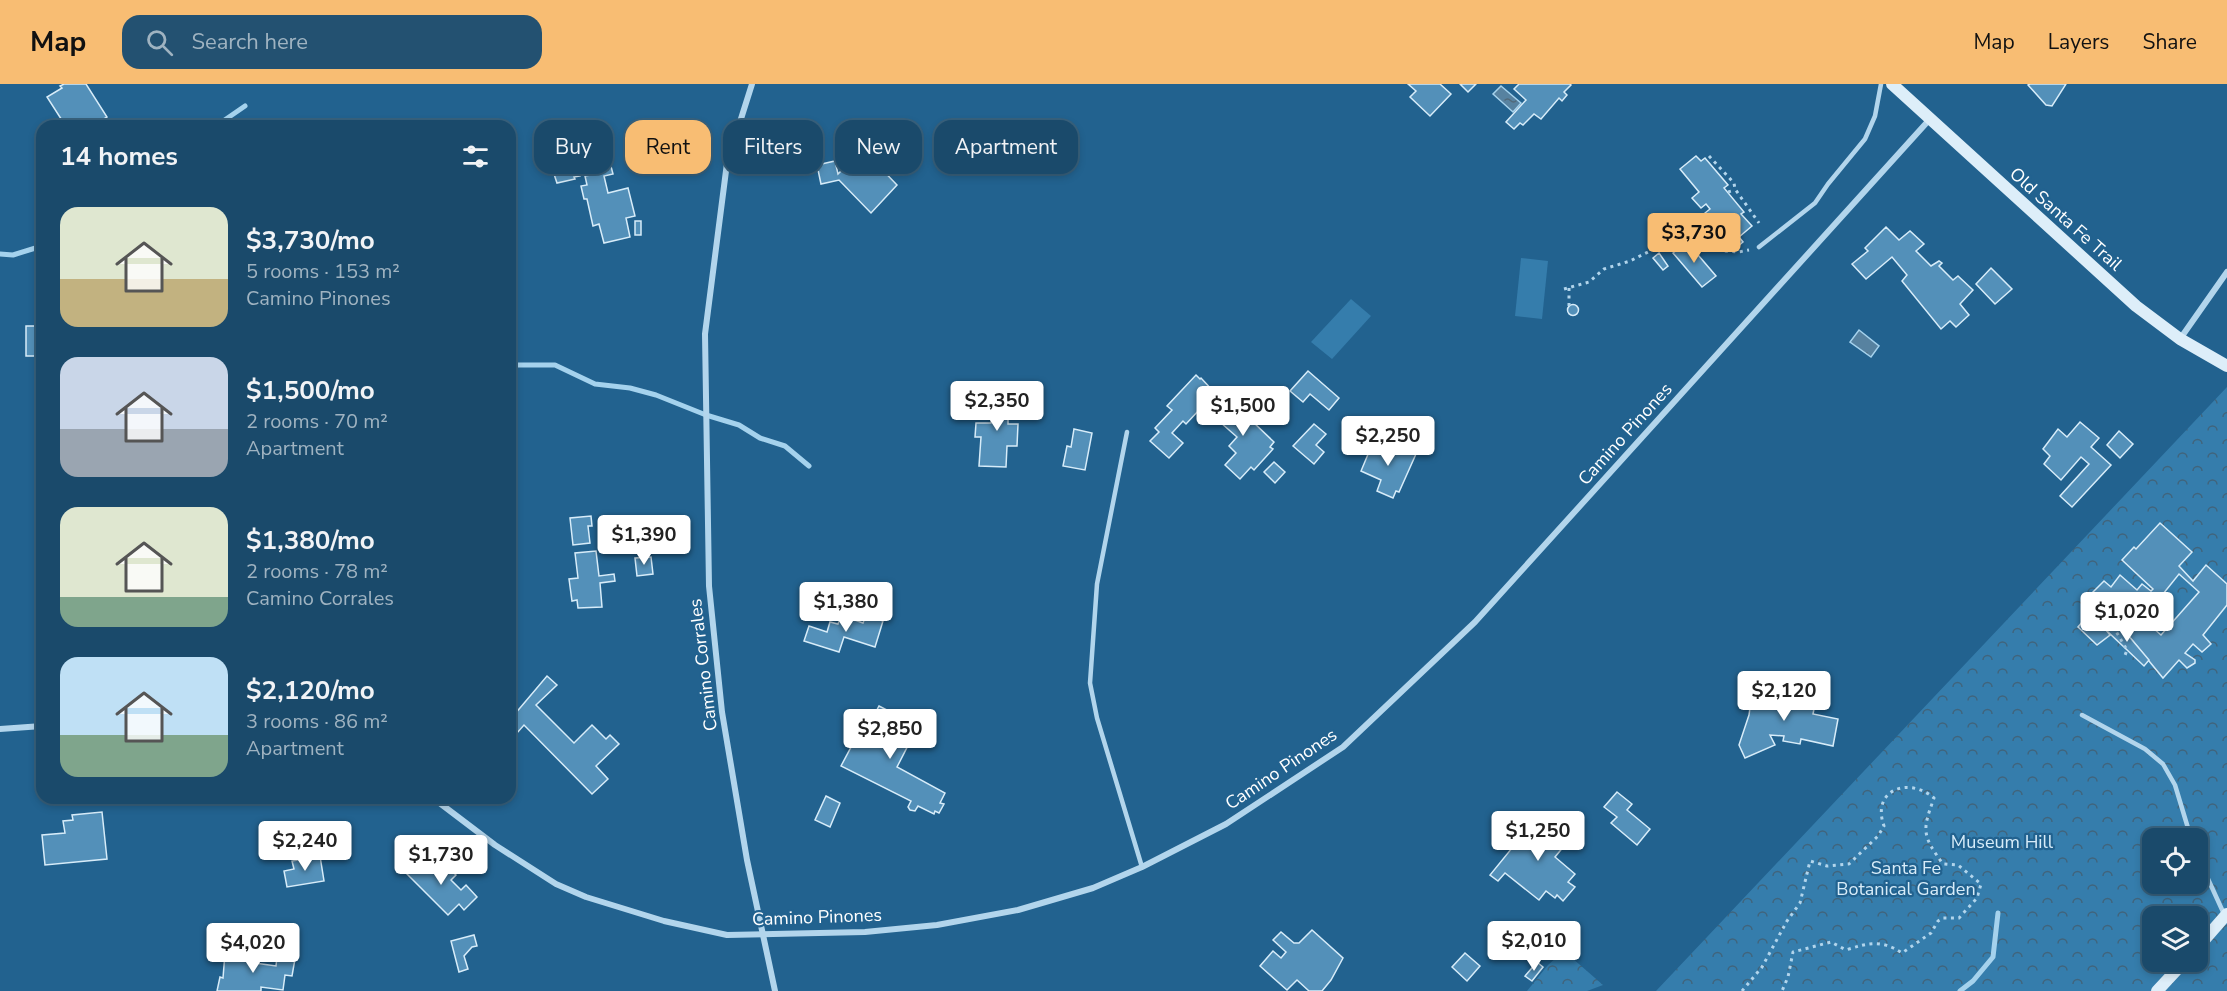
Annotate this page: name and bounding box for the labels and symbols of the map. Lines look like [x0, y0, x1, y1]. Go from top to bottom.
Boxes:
street label: Old Santa Fe Trail [2004, 162, 2128, 277]
pin: $3,730 [1645, 213, 1743, 264]
street label: Camino Pinones [1573, 378, 1677, 490]
pin: $2,350 [948, 381, 1046, 432]
pin: $1,500 [1194, 386, 1292, 437]
pin: $2,250 [1339, 416, 1437, 467]
pin: $1,390 [595, 515, 693, 566]
pin: $1,380 [797, 582, 895, 633]
pin: $1,020 [2078, 592, 2176, 643]
street label: Camino Corrales [683, 597, 723, 733]
pin: $2,120 [1735, 671, 1833, 722]
pin: $2,850 [841, 709, 939, 760]
street label: Camino Pinones [1220, 723, 1342, 815]
pin: $1,250 [1489, 811, 1587, 862]
pin: $2,240 [256, 821, 354, 872]
park label: Museum Hill [1951, 830, 2054, 854]
pin: $1,730 [392, 835, 490, 886]
park label: Santa Fe Botanical Garden [1836, 856, 1976, 901]
street label: Camino Pinones [752, 903, 882, 931]
pin: $2,010 [1485, 921, 1583, 972]
pin: $4,020 [204, 923, 302, 974]

